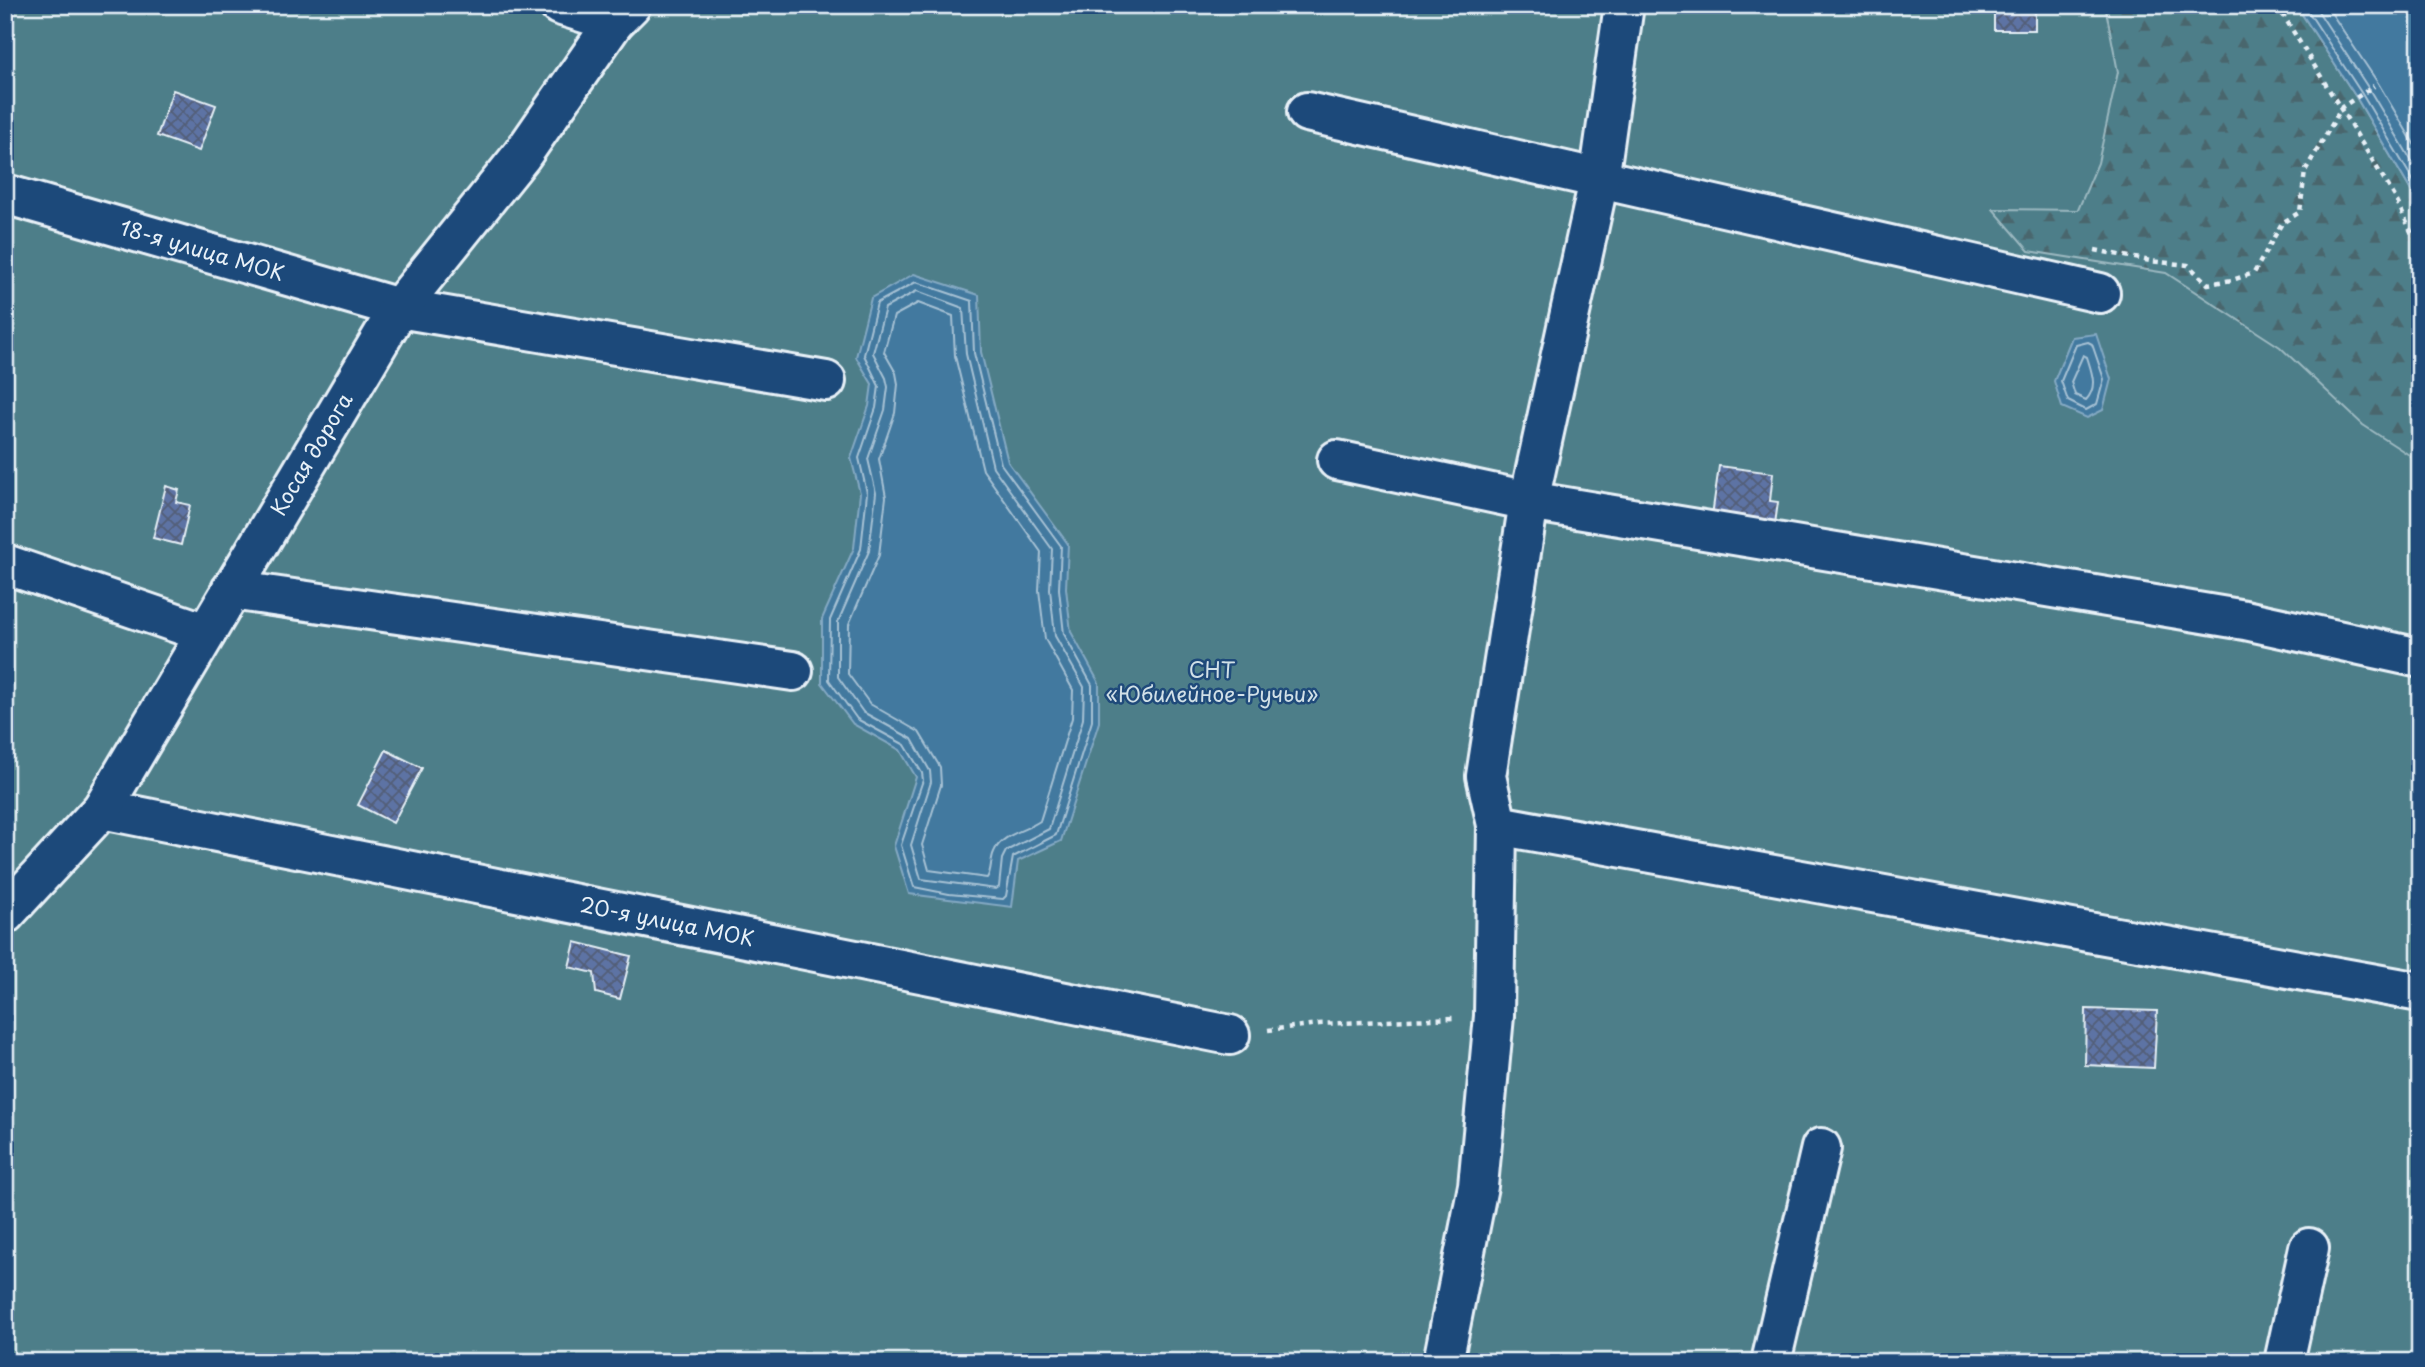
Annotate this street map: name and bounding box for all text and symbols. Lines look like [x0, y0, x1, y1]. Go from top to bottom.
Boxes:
street label: 18-я улица МОК [117, 210, 288, 288]
street label: Косая дорога [261, 386, 359, 521]
park label: СНТ «Юбилейное-Ручьи» [1106, 653, 1318, 709]
street label: 20-я улица МОК [577, 887, 757, 953]

